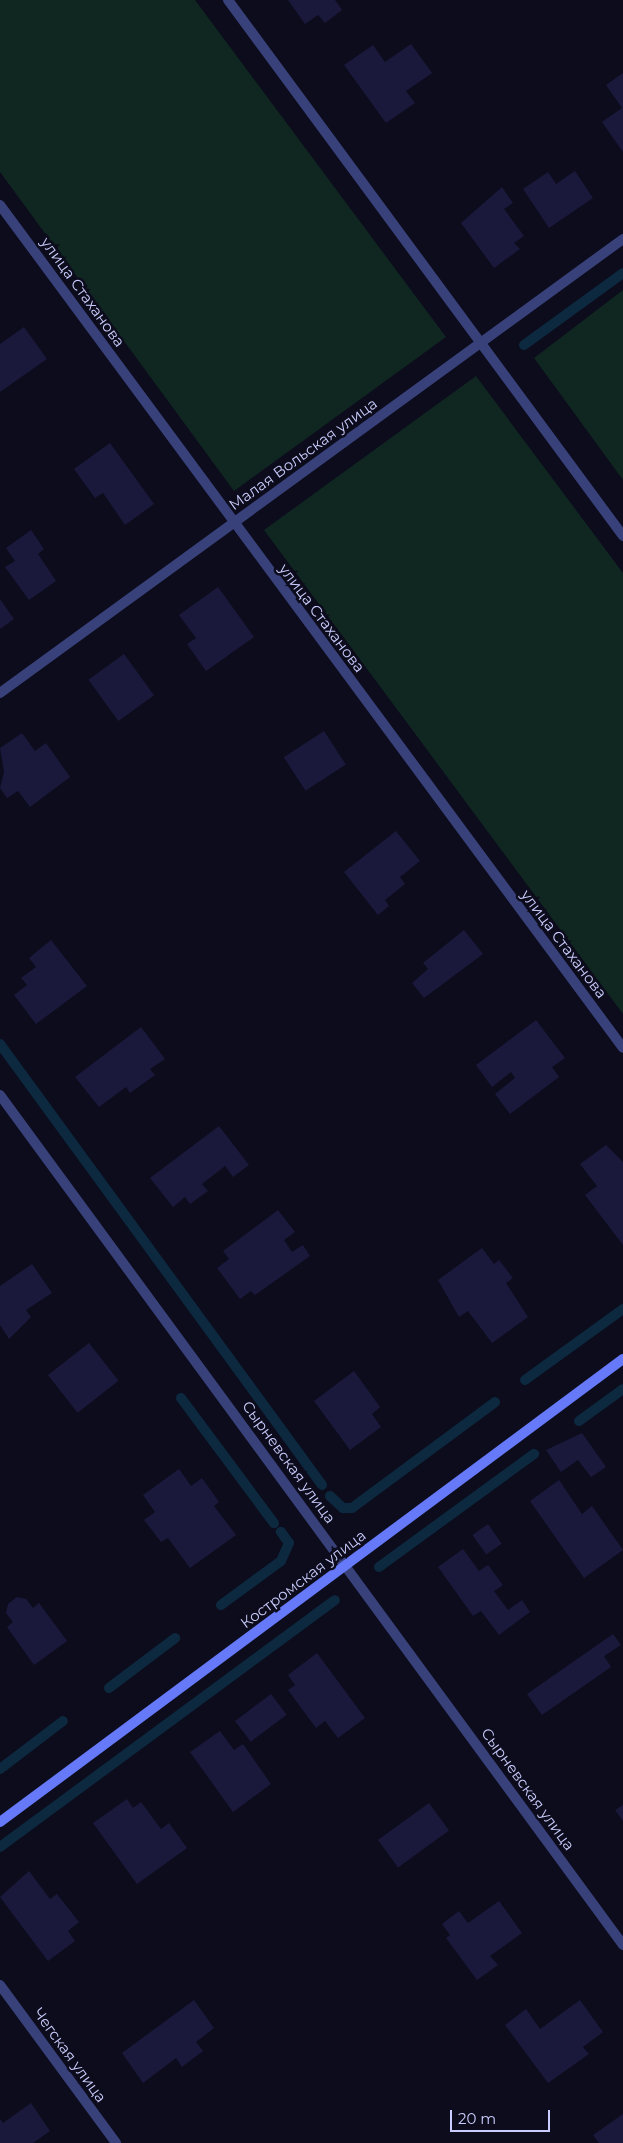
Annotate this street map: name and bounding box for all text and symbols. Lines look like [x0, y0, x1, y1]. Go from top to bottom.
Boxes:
street label: улица Стаханова [37, 234, 129, 350]
street label: Малая Вольская улица [225, 394, 381, 514]
street label: улица Стаханова [275, 560, 369, 676]
street label: улица Стаханова [517, 886, 611, 1002]
street label: Сырневская улица [239, 1397, 339, 1527]
street label: Костромская улица [237, 1526, 369, 1632]
street label: Сырневская улица [478, 1724, 578, 1854]
street label: Чегская улица [30, 2004, 110, 2106]
scale bar [453, 2100, 553, 2132]
text: 20 m [458, 2109, 496, 2128]

